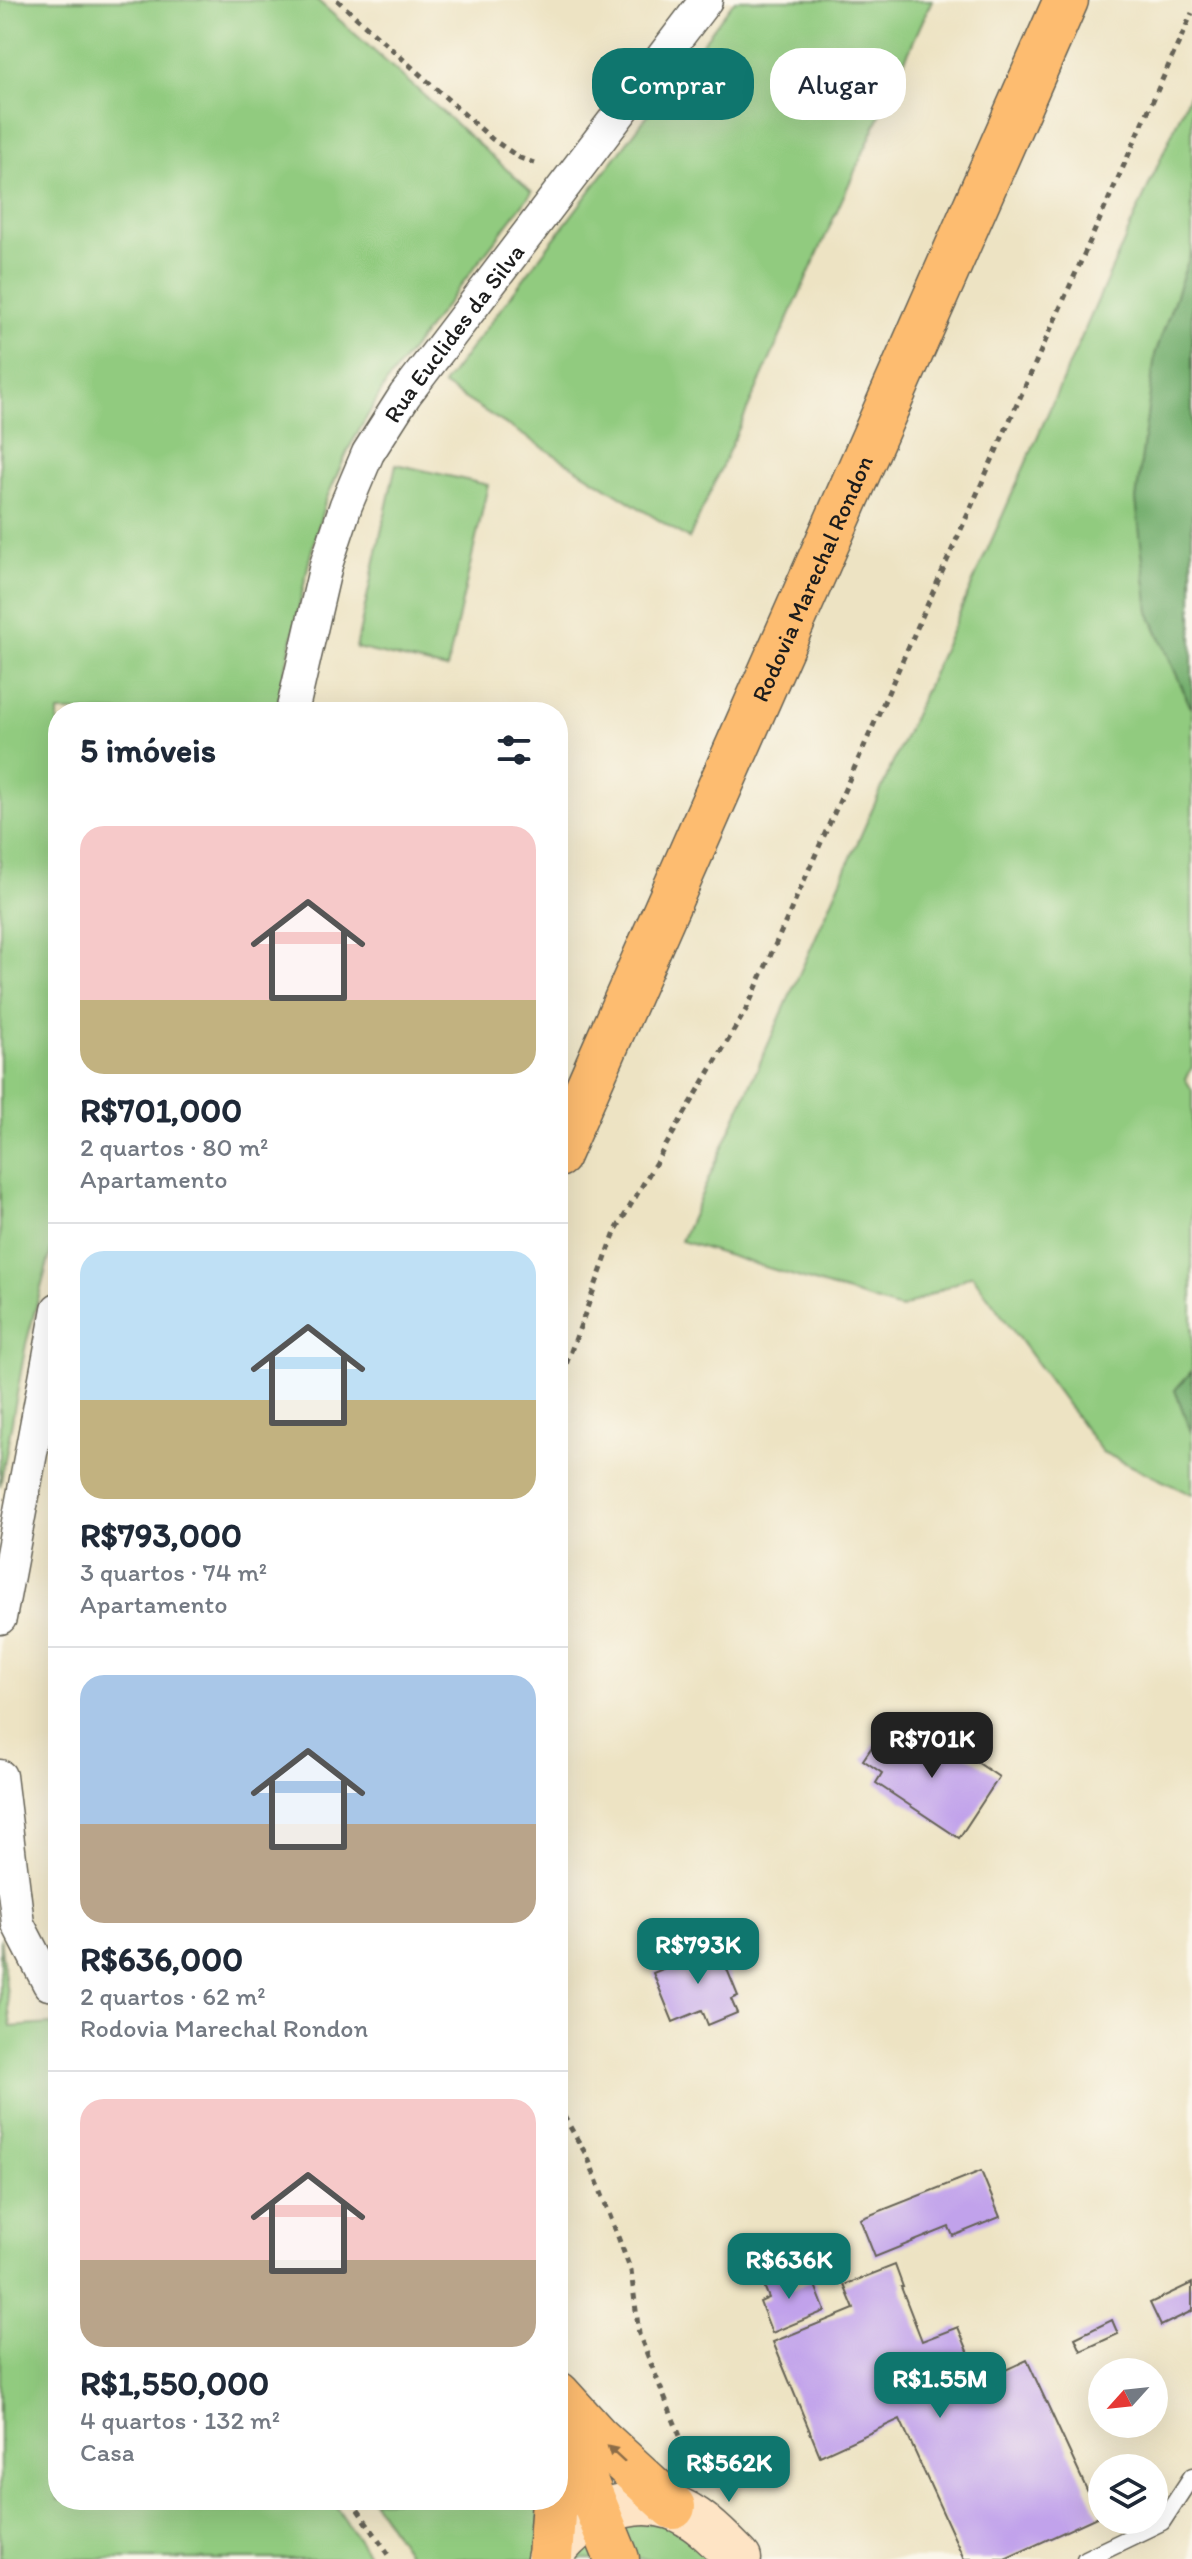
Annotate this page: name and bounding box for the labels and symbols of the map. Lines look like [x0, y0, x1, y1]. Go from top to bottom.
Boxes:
street label: Rua Euclides da Silva [377, 237, 530, 428]
street label: Rodovia Marechal Rondon [745, 450, 879, 706]
pin: R$701K [867, 1712, 997, 1780]
pin: R$793K [633, 1918, 763, 1986]
pin: R$636K [724, 2233, 854, 2301]
pin: R$1.55M [866, 2352, 1014, 2420]
north arrow [1088, 2358, 1168, 2438]
pin: R$562K [664, 2436, 794, 2504]
one-way arrow [607, 2446, 626, 2464]

